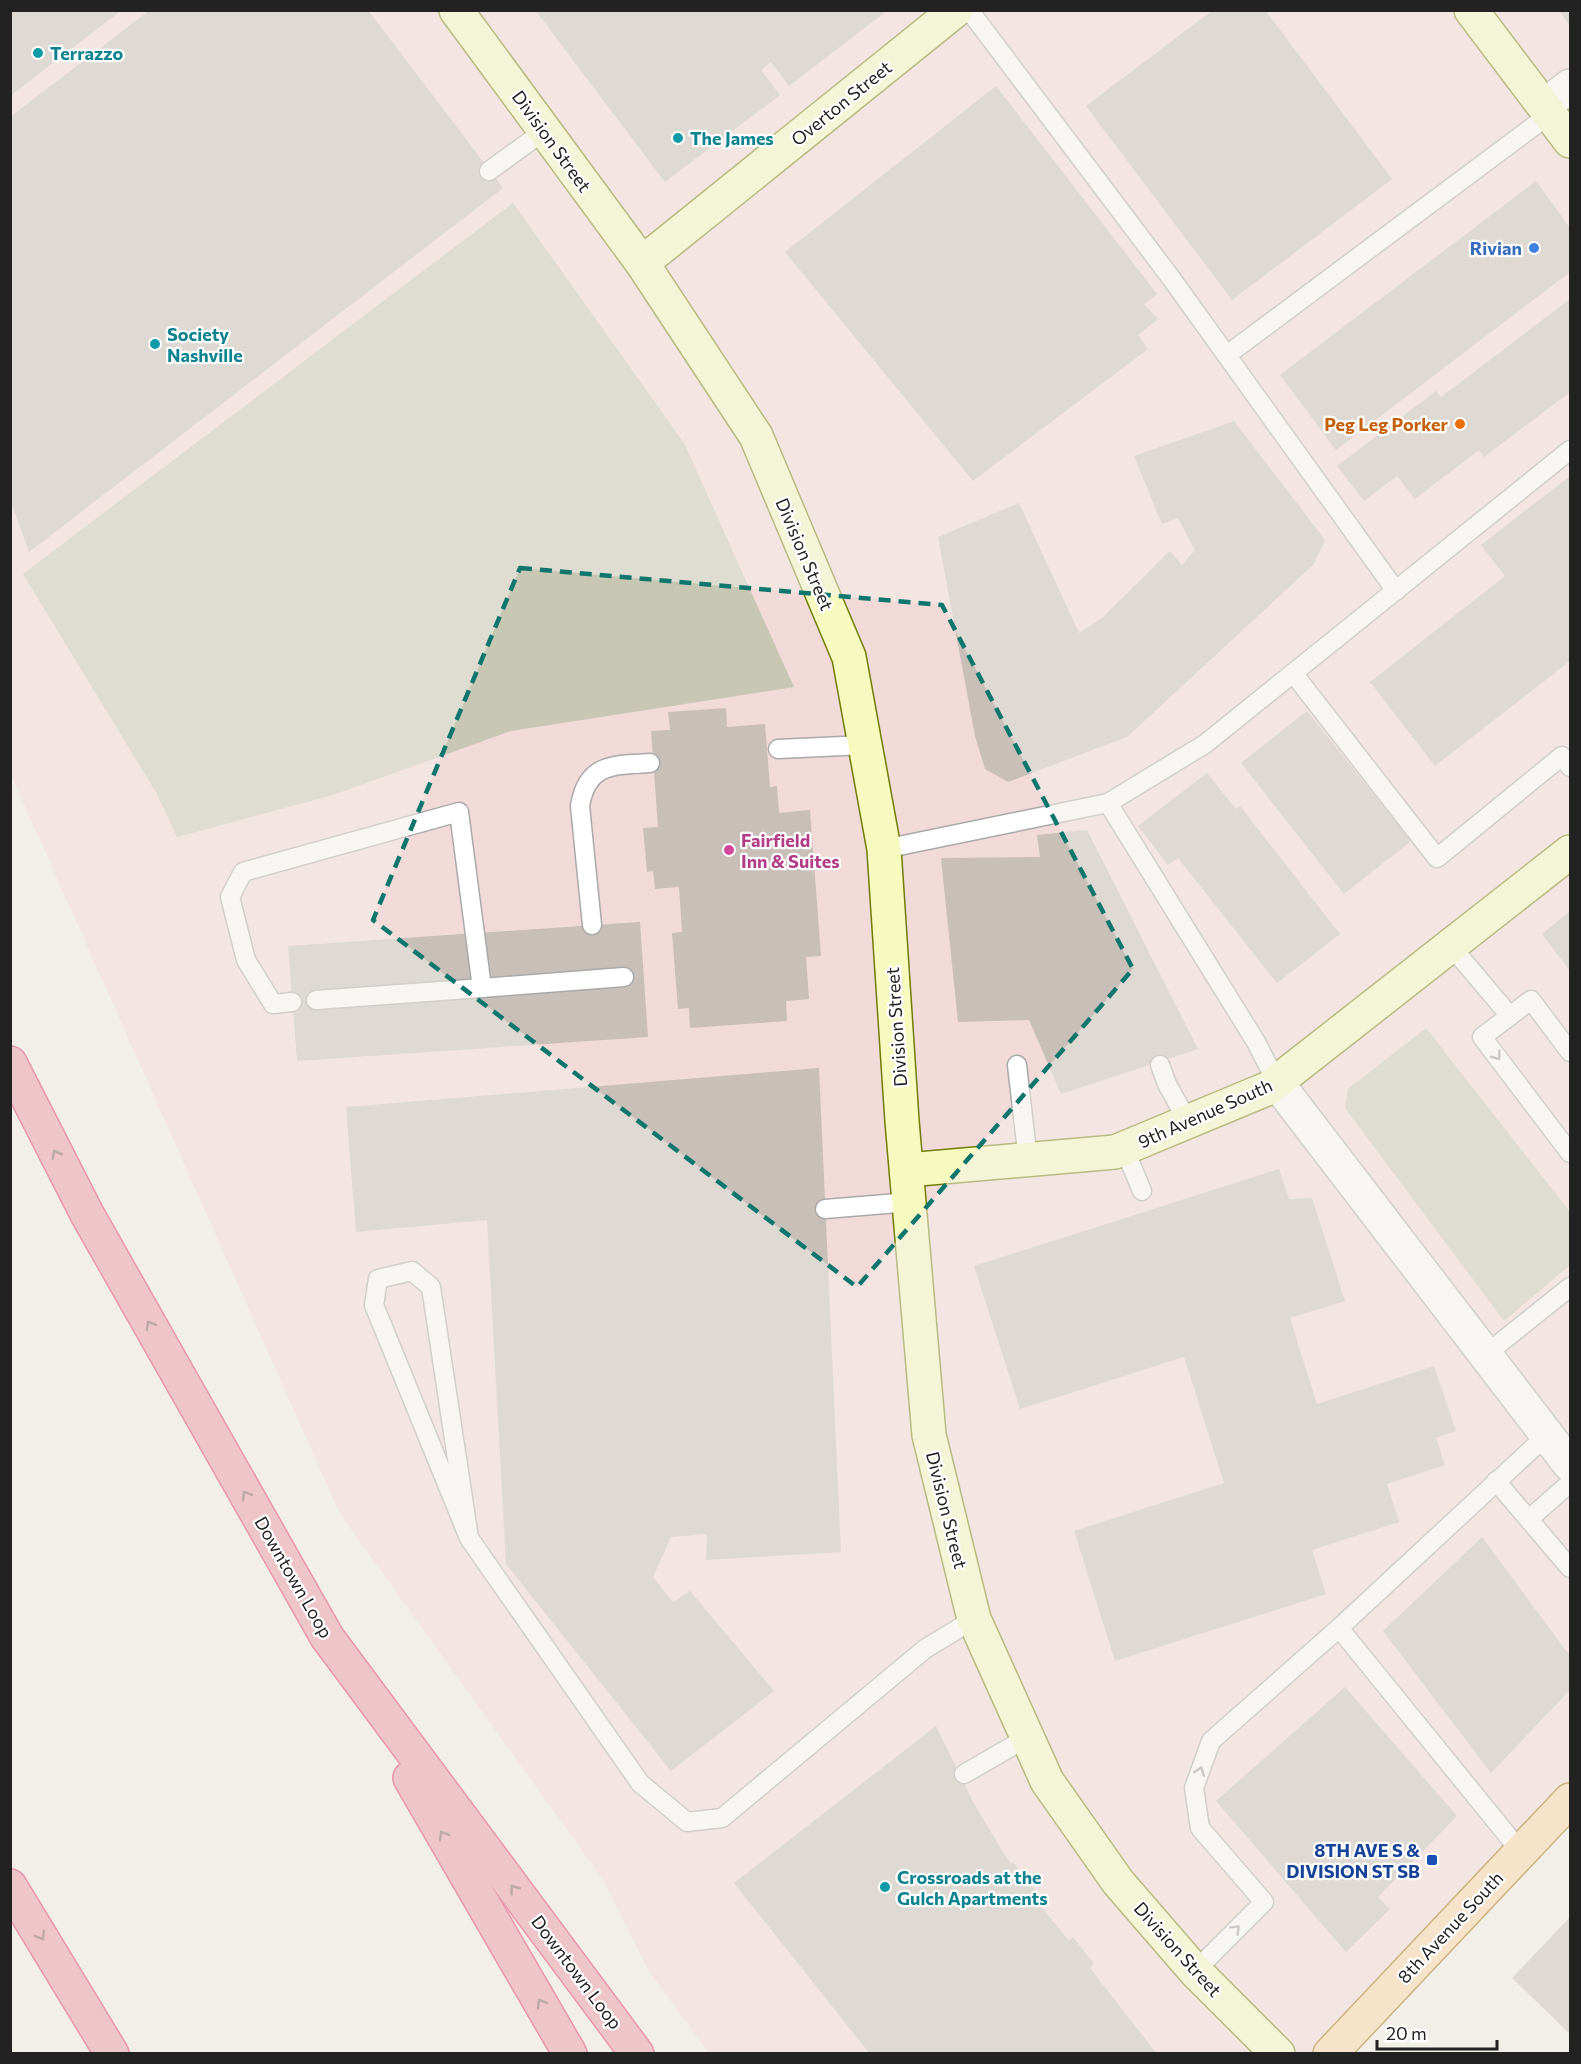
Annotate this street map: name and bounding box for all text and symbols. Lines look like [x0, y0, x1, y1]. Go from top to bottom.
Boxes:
place label: Terrazzo [50, 42, 123, 64]
marker: Terrazzo [31, 46, 45, 60]
street label: Overton Street [786, 56, 896, 150]
street label: Division Street [508, 86, 596, 196]
place label: The James [690, 127, 774, 149]
marker: The James [671, 131, 685, 145]
place label: Rivian [1470, 237, 1522, 259]
marker: Rivian [1527, 241, 1541, 255]
place label: Society Nashville [167, 323, 243, 366]
marker: Society Nashville [148, 337, 162, 351]
place label: Peg Leg Porker [1324, 413, 1449, 435]
marker: Peg Leg Porker [1453, 417, 1467, 431]
street label: Division Street [771, 494, 839, 614]
place label: Fairfield Inn & Suites [741, 829, 840, 872]
marker: Fairfield Inn & Suites [722, 843, 736, 857]
street label: Division Street [881, 966, 911, 1088]
one-way arrow [1489, 1049, 1500, 1060]
street label: 9th Avenue South [1134, 1074, 1276, 1152]
one-way arrow [52, 1150, 63, 1161]
one-way arrow [146, 1321, 157, 1331]
street label: Division Street [922, 1449, 972, 1571]
one-way arrow [242, 1491, 253, 1501]
street label: Downtown Loop [250, 1512, 338, 1642]
one-way arrow [1193, 1766, 1206, 1777]
one-way arrow [438, 1830, 450, 1841]
place label: 8TH AVE S & DIVISION ST SB [1286, 1839, 1420, 1882]
marker: 8TH AVE S & DIVISION ST SB [1425, 1853, 1439, 1867]
place label: Crossroads at the Gulch Apartments [897, 1866, 1048, 1909]
street label: 8th Avenue South [1393, 1867, 1507, 1987]
marker: Crossroads at the Gulch Apartments [878, 1880, 892, 1894]
one-way arrow [511, 1884, 522, 1895]
street label: Division Street [1130, 1897, 1226, 2001]
street label: Downtown Loop [527, 1911, 627, 2033]
one-way arrow [1229, 1926, 1240, 1937]
one-way arrow [33, 1930, 45, 1940]
one-way arrow [537, 1999, 548, 2009]
scale bar [1377, 2013, 1497, 2051]
text: 20 m [1386, 2022, 1427, 2044]

